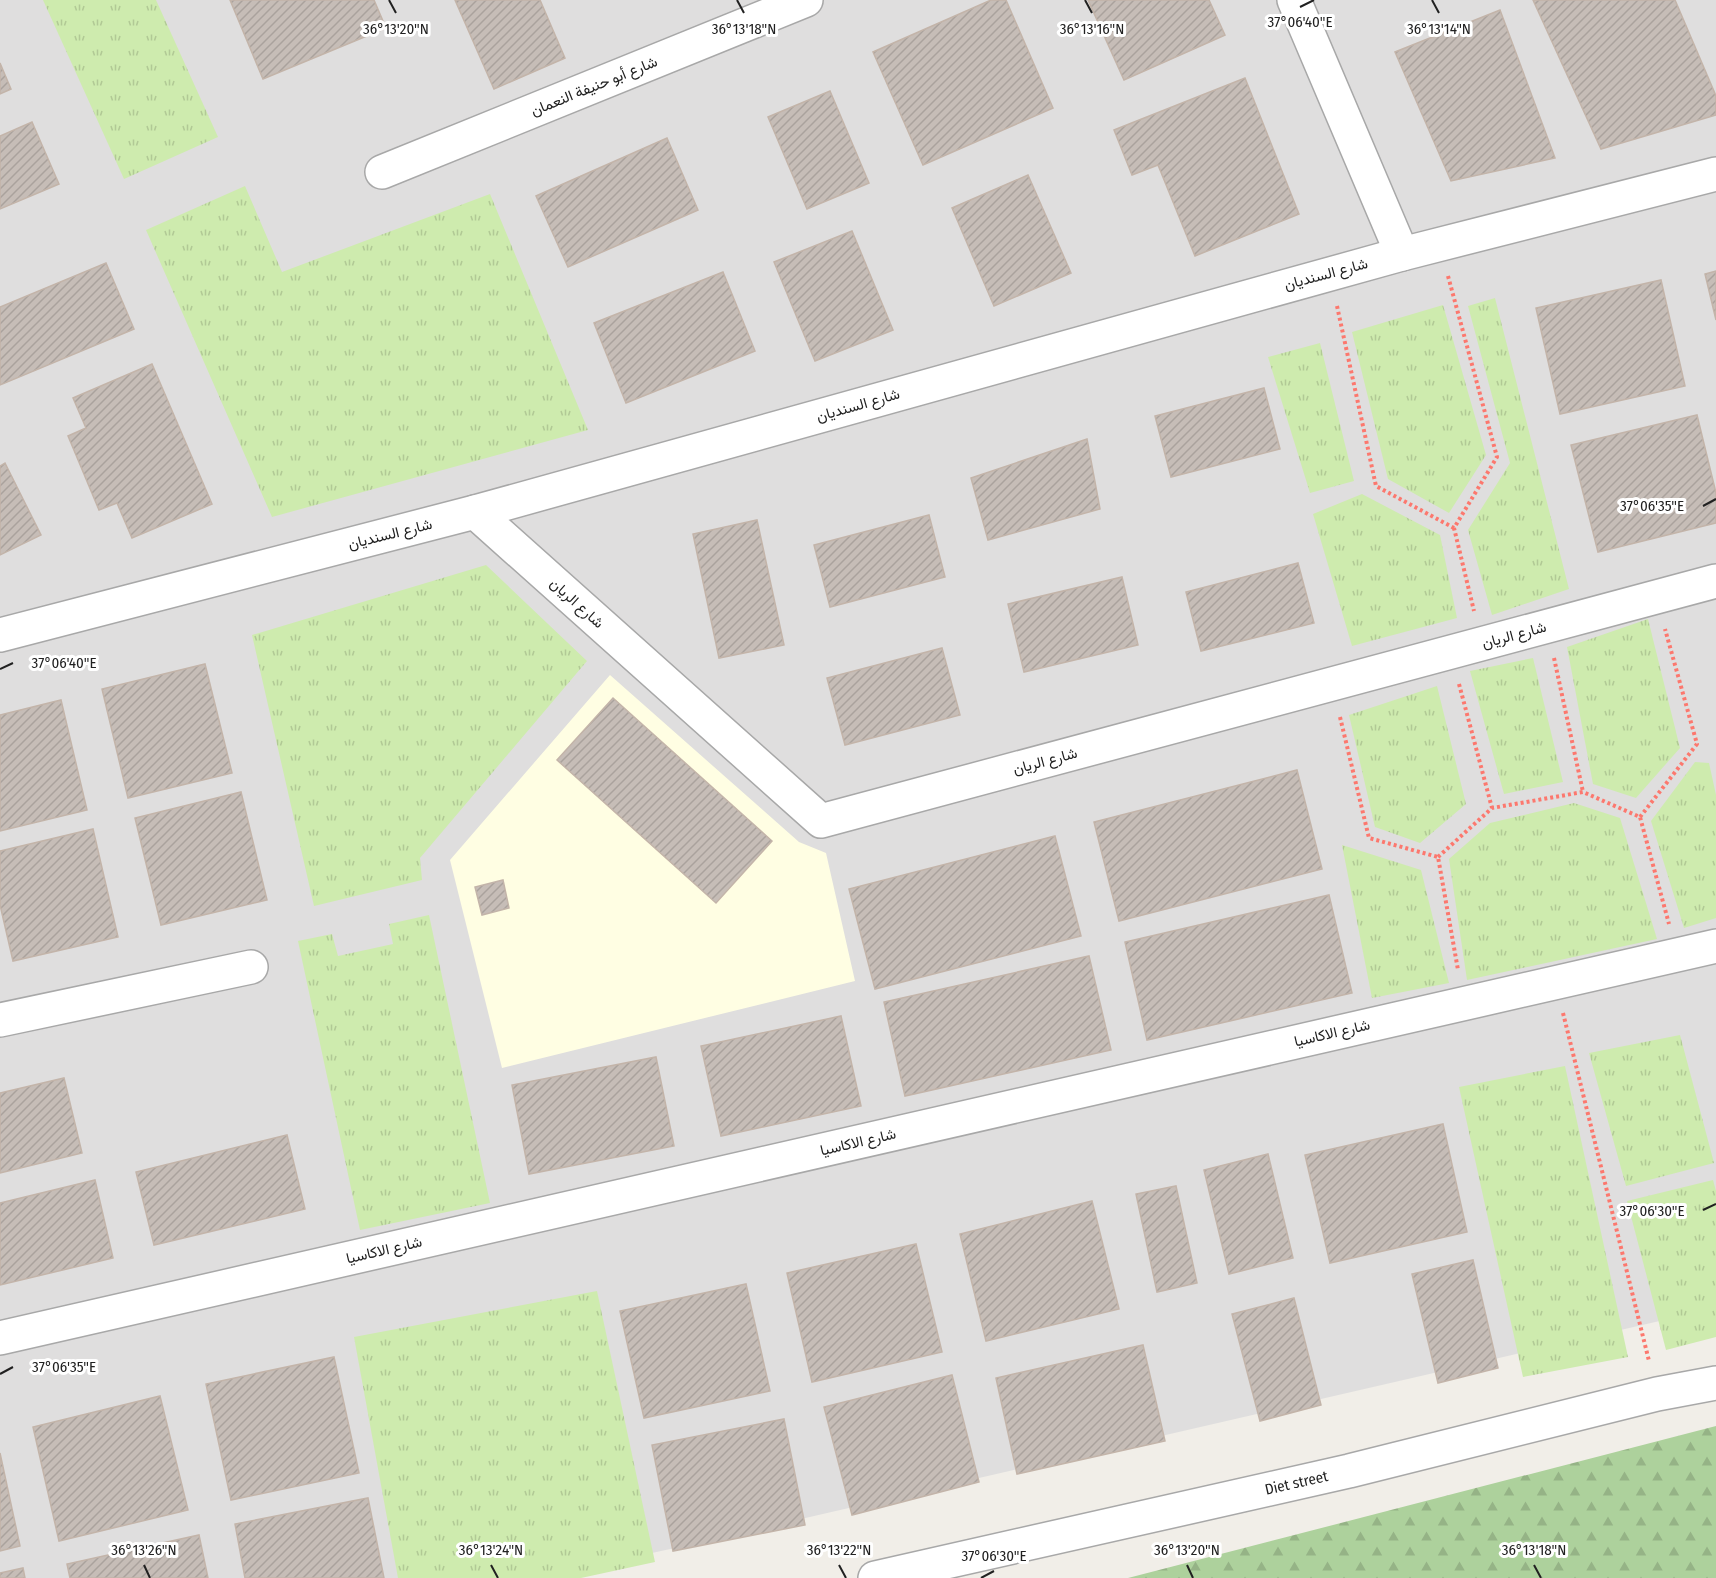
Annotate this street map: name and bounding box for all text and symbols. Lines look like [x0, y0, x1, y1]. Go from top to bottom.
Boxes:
text: 37°06'40"E [1268, 13, 1332, 31]
text: 36°13'20"N [363, 20, 429, 38]
text: 36°13'18"N [712, 20, 776, 38]
text: 36°13'16"N [1060, 20, 1124, 38]
text: 36°13'14"N [1407, 20, 1471, 38]
street label: شارع أبو حنيفة النعمان [528, 52, 661, 122]
street label: شارع السنديان [1282, 254, 1371, 296]
street label: شارع السنديان [814, 384, 903, 427]
text: 37°06'35"E [1620, 497, 1684, 515]
street label: شارع السنديان [346, 515, 435, 555]
street label: شارع الريان [545, 574, 608, 633]
street label: شارع الريان [1480, 618, 1549, 654]
text: 37°06'40"E [32, 654, 96, 672]
street label: شارع الريان [1011, 744, 1080, 780]
street label: شارع الاكاسيا [1292, 1015, 1372, 1052]
street label: شارع الاكاسيا [818, 1124, 898, 1161]
text: 37°06'30"E [1619, 1202, 1685, 1220]
street label: شارع الاكاسيا [344, 1232, 424, 1269]
text: 37°06'35"E [32, 1358, 96, 1376]
street label: Diet street [1263, 1467, 1330, 1499]
text: 36°13'26"N [111, 1541, 177, 1559]
text: 36°13'24"N [459, 1541, 523, 1559]
text: 36°13'22"N [807, 1541, 871, 1559]
text: 36°13'20"N [1154, 1541, 1220, 1559]
text: 36°13'18"N [1502, 1541, 1566, 1559]
text: 37°06'30"E [961, 1547, 1027, 1565]

